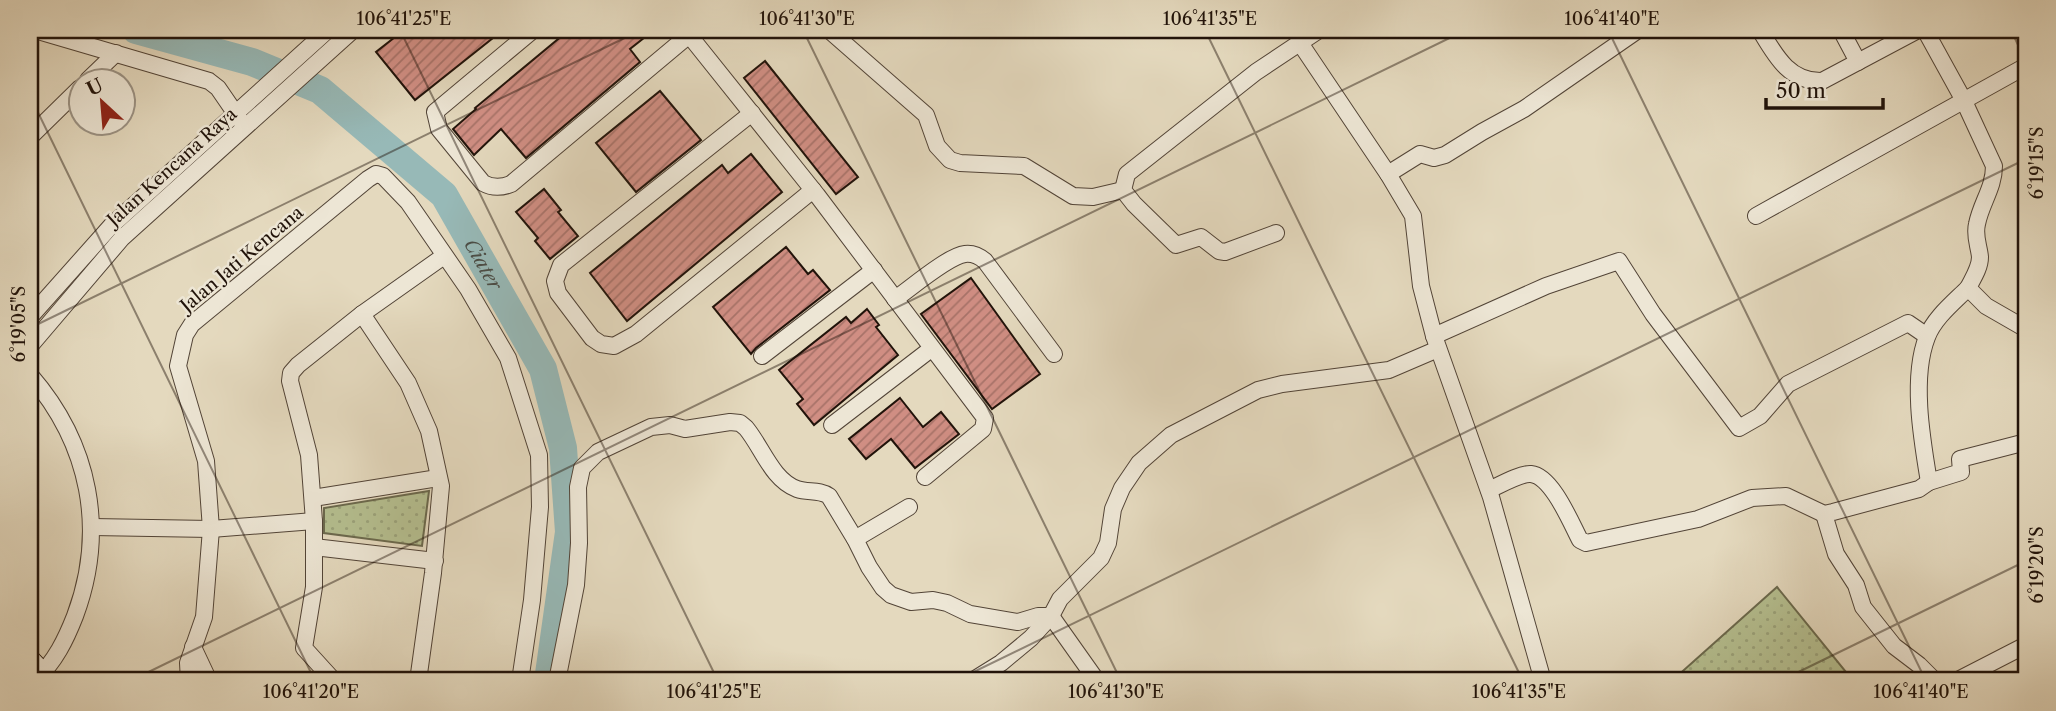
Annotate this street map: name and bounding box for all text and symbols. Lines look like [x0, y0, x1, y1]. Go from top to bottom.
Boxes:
text: 106°41'25"E [357, 8, 451, 30]
text: 106°41'30"E [759, 8, 855, 30]
text: 106°41'35"E [1163, 8, 1257, 30]
text: 106°41'40"E [1564, 8, 1660, 30]
north arrow [66, 66, 136, 136]
scale bar [1766, 66, 1883, 110]
text: U [83, 73, 107, 101]
text: 50 m [1776, 78, 1826, 103]
street label: Jalan Kencana Raya [100, 103, 242, 233]
text: 6°19'15"S [2026, 127, 2048, 199]
street label: Jalan Jati Kencana [174, 201, 308, 319]
water label: Ciater [460, 234, 508, 295]
text: 6°19'05"S [8, 286, 30, 362]
text: 6°19'20"S [2026, 526, 2048, 604]
text: 106°41'20"E [263, 681, 359, 703]
text: 106°41'25"E [667, 681, 761, 703]
text: 106°41'30"E [1068, 681, 1164, 703]
text: 106°41'35"E [1472, 681, 1566, 703]
text: 106°41'40"E [1873, 681, 1969, 703]

